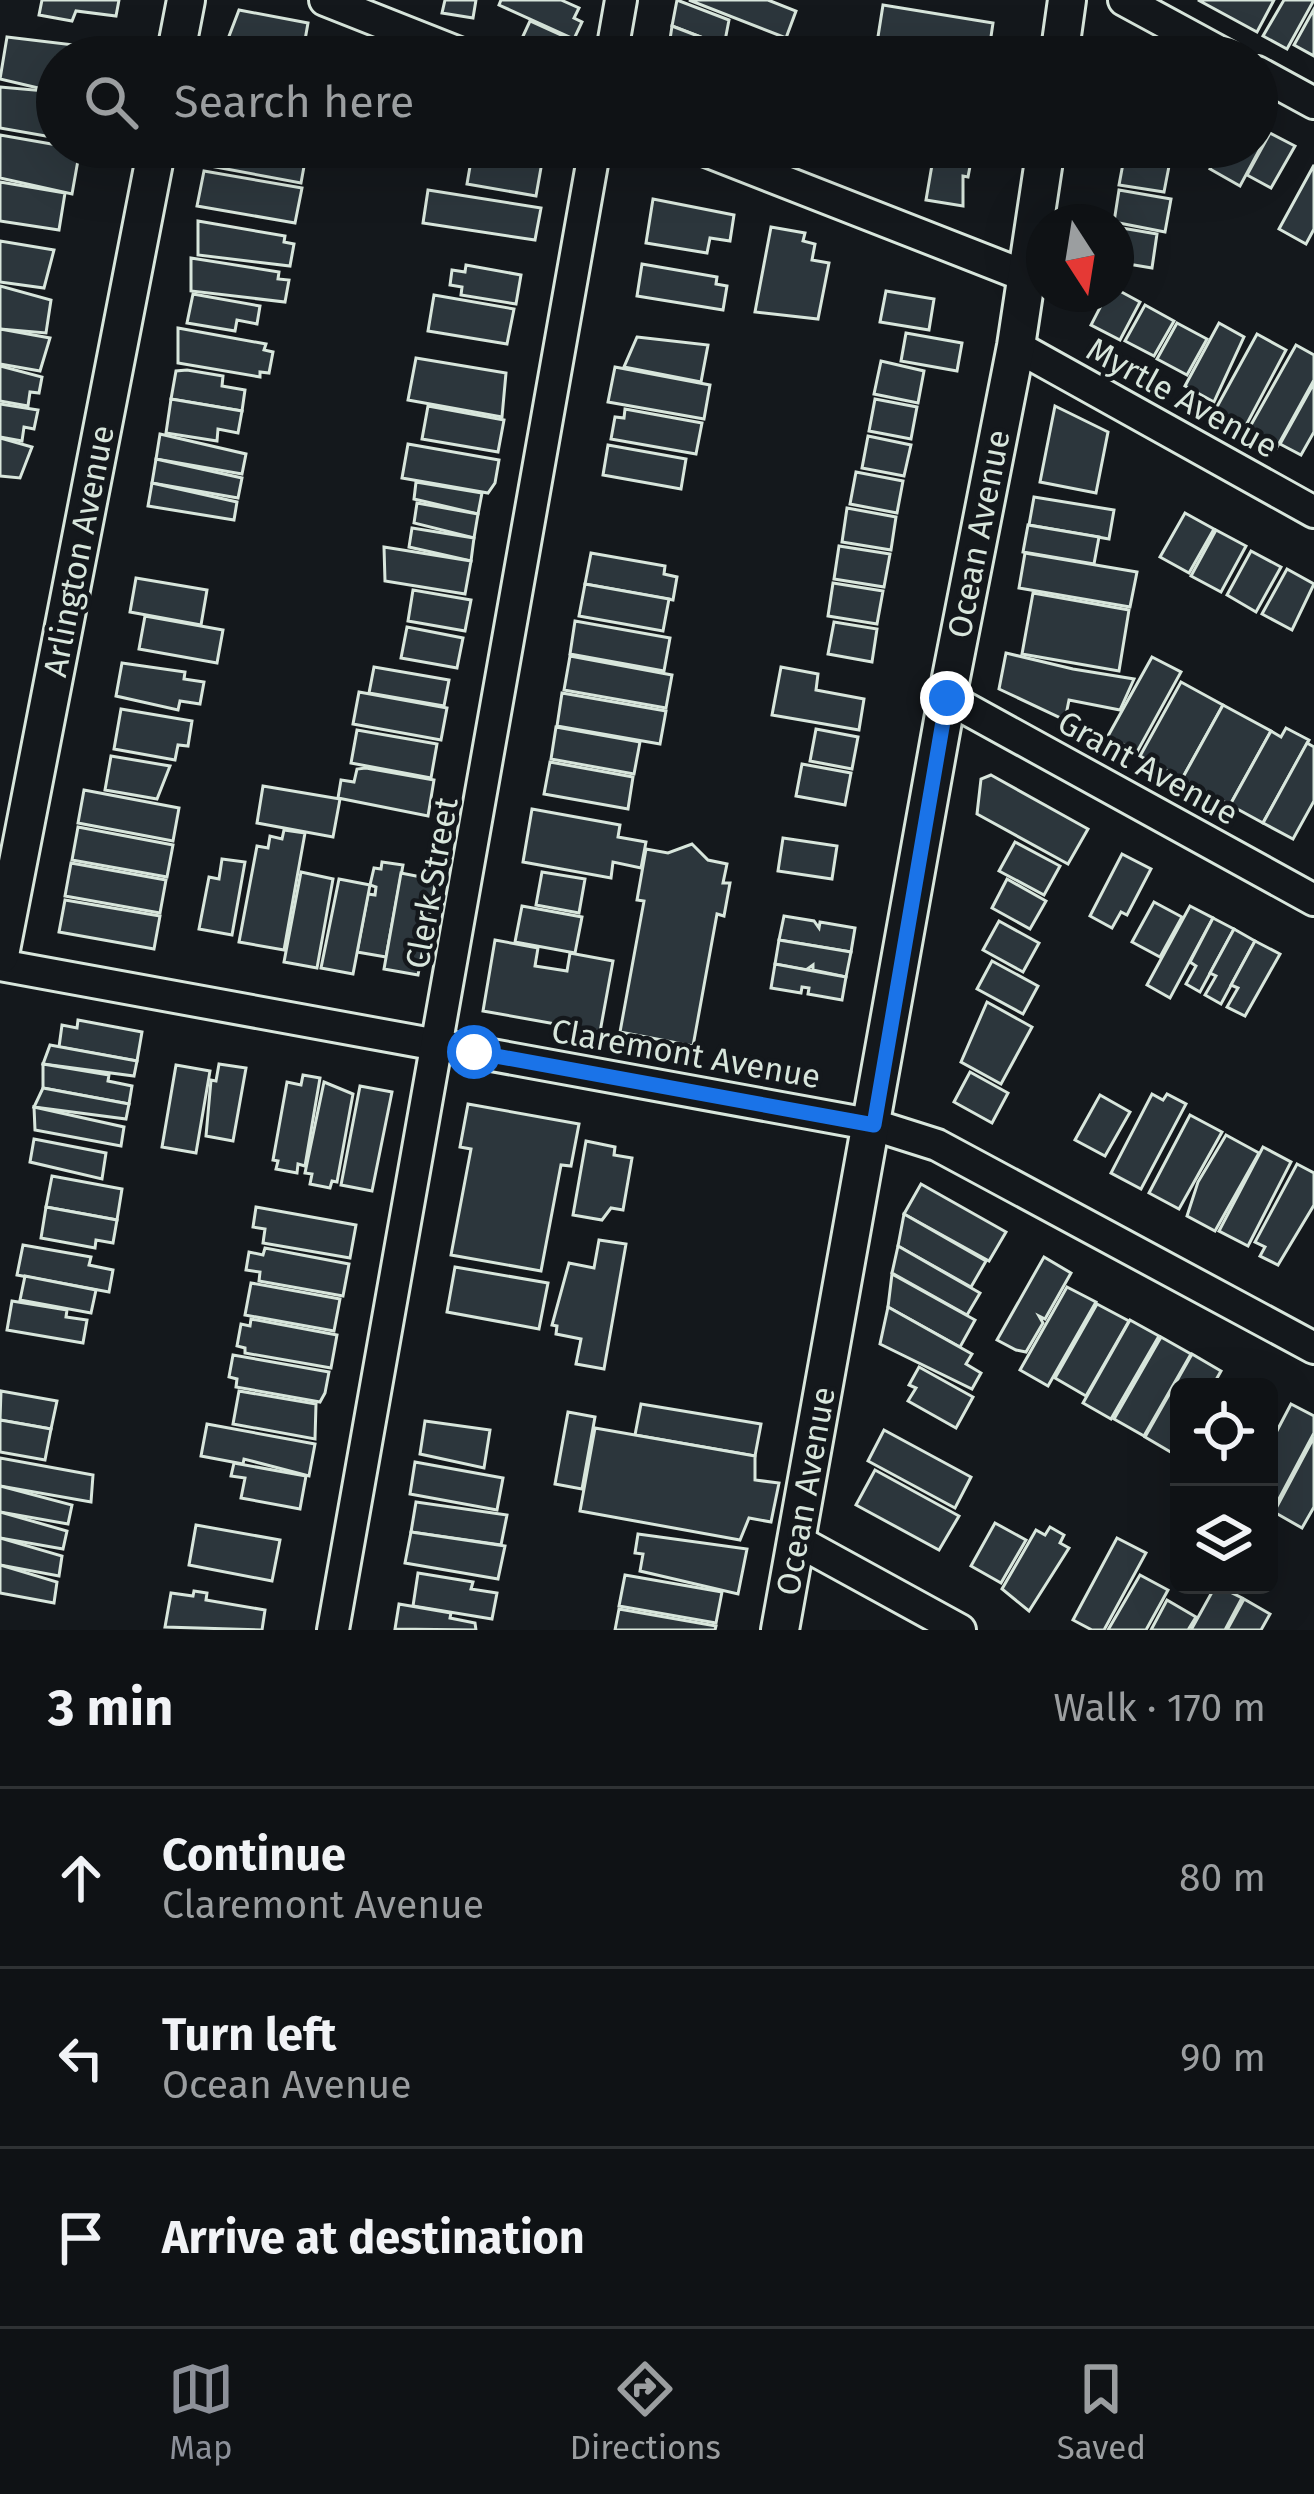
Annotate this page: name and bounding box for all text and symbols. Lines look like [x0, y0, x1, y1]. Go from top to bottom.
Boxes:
search box [36, 36, 1278, 168]
icon: search [78, 69, 144, 135]
text: Search here [174, 75, 414, 129]
north arrow [1026, 204, 1134, 312]
street label: Myrtle Avenue [1080, 329, 1284, 467]
street label: Arlington Avenue [35, 422, 123, 680]
street label: Ocean Avenue [939, 427, 1019, 641]
route end [920, 671, 974, 725]
street label: Grant Avenue [1051, 702, 1245, 834]
street label: Clerk Street [397, 794, 467, 972]
street label: Claremont Avenue [548, 1011, 824, 1097]
route start [447, 1025, 501, 1079]
map controls [1170, 1378, 1278, 1594]
button: locate [1170, 1378, 1278, 1486]
street label: Ocean Avenue [768, 1384, 844, 1598]
button: layers [1170, 1486, 1278, 1594]
text: 3 min [48, 1677, 174, 1739]
text: Walk · 170 m [1053, 1685, 1266, 1731]
text: Continue [162, 1828, 346, 1882]
icon: ahead [48, 1845, 114, 1911]
text: 80 m [1179, 1855, 1266, 1901]
text: Claremont Avenue [162, 1882, 484, 1928]
text: Turn left [162, 2008, 336, 2062]
icon: left [48, 2025, 114, 2091]
text: 90 m [1180, 2035, 1266, 2081]
text: Ocean Avenue [162, 2062, 412, 2108]
icon: arrive [48, 2205, 114, 2271]
text: Arrive at destination [162, 2211, 585, 2265]
tab: Map [168, 2356, 234, 2468]
tab: Directions [570, 2356, 721, 2468]
tab: Saved [1057, 2356, 1146, 2468]

